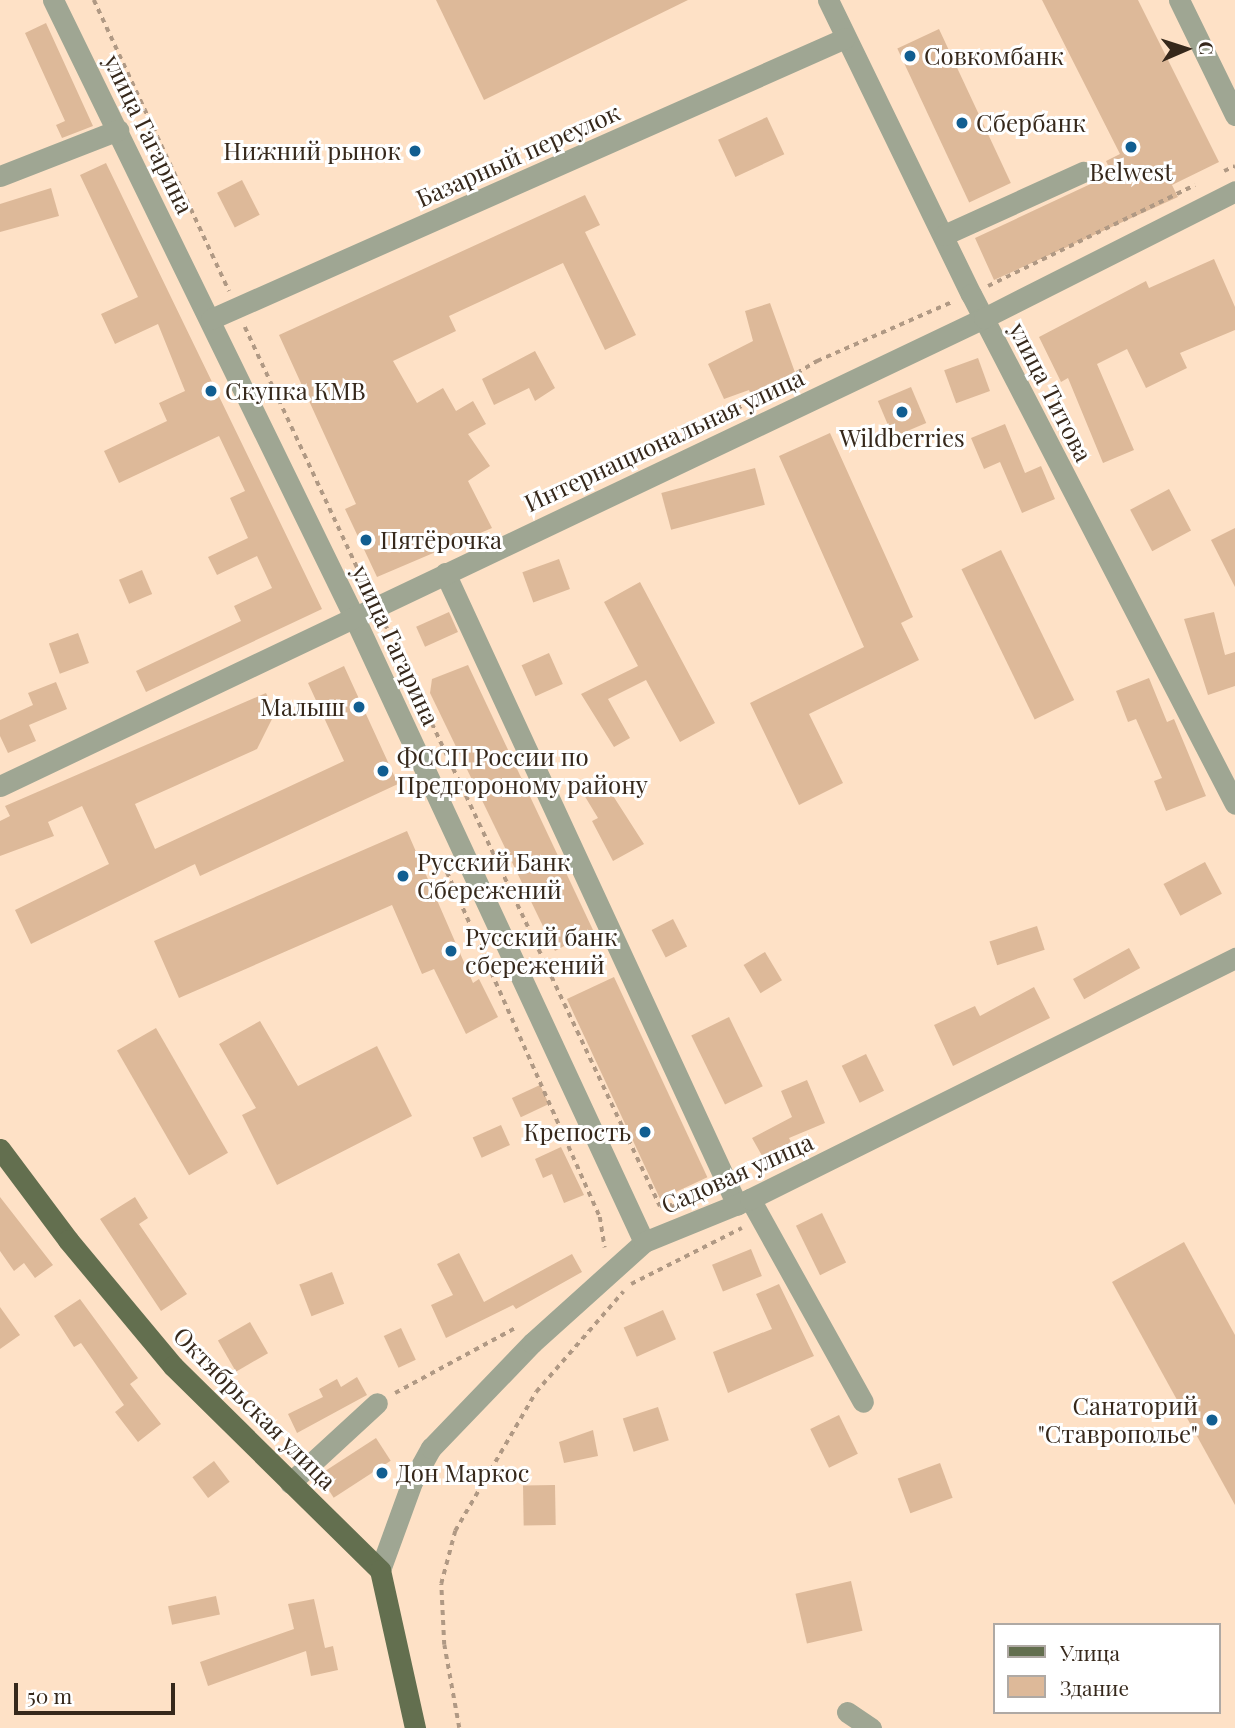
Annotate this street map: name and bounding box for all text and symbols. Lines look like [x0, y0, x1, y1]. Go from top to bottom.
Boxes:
north arrow [1151, 14, 1221, 84]
text: С [1194, 41, 1220, 55]
place label: Совкомбанк [924, 42, 1064, 70]
marker: Совкомбанк [902, 48, 918, 64]
street label: улица Гагарина [98, 50, 200, 218]
street label: Базарный переулок [412, 97, 624, 213]
place label: Сбербанк [976, 109, 1086, 137]
marker: Сбербанк [954, 115, 970, 131]
place label: Нижний рынок [223, 137, 401, 165]
marker: Belwest [1123, 139, 1139, 155]
marker: Нижний рынок [407, 143, 423, 159]
place label: Belwest [1089, 158, 1173, 186]
street label: улица Титова [1004, 318, 1098, 466]
street label: Интернациональная улица [520, 362, 808, 518]
place label: Скупка КМВ [225, 377, 366, 405]
marker: Скупка КМВ [203, 383, 219, 399]
marker: Wildberries [894, 404, 910, 420]
place label: Wildberries [839, 424, 965, 452]
place label: Пятёрочка [380, 526, 502, 554]
marker: Пятёрочка [358, 532, 374, 548]
street label: улица Гагарина [346, 560, 446, 730]
place label: Малыш [260, 693, 345, 721]
marker: Малыш [351, 699, 367, 715]
place label: ФССП России по Предгороному району [397, 743, 648, 799]
marker: ФССП России по Предгороному району [375, 763, 391, 779]
place label: Русский Банк Сбережений [417, 848, 571, 904]
marker: Русский Банк Сбережений [395, 868, 411, 884]
place label: Русский банк сбережений [465, 923, 618, 979]
marker: Русский банк сбережений [443, 943, 459, 959]
place label: Крепость [524, 1118, 631, 1146]
marker: Крепость [637, 1124, 653, 1140]
street label: Садовая улица [657, 1127, 817, 1219]
street label: Октябрьская улица [168, 1321, 342, 1495]
place label: Санаторий "Ставрополье" [1038, 1392, 1198, 1448]
marker: Санаторий "Ставрополье" [1204, 1412, 1220, 1428]
place label: Дон Маркос [396, 1459, 529, 1487]
marker: Дон Маркос [374, 1465, 390, 1481]
legend [993, 1623, 1221, 1714]
text: Улица [1060, 1638, 1120, 1666]
scale bar [18, 1668, 178, 1712]
text: Здание [1060, 1673, 1129, 1701]
text: 50 m [27, 1681, 72, 1709]

